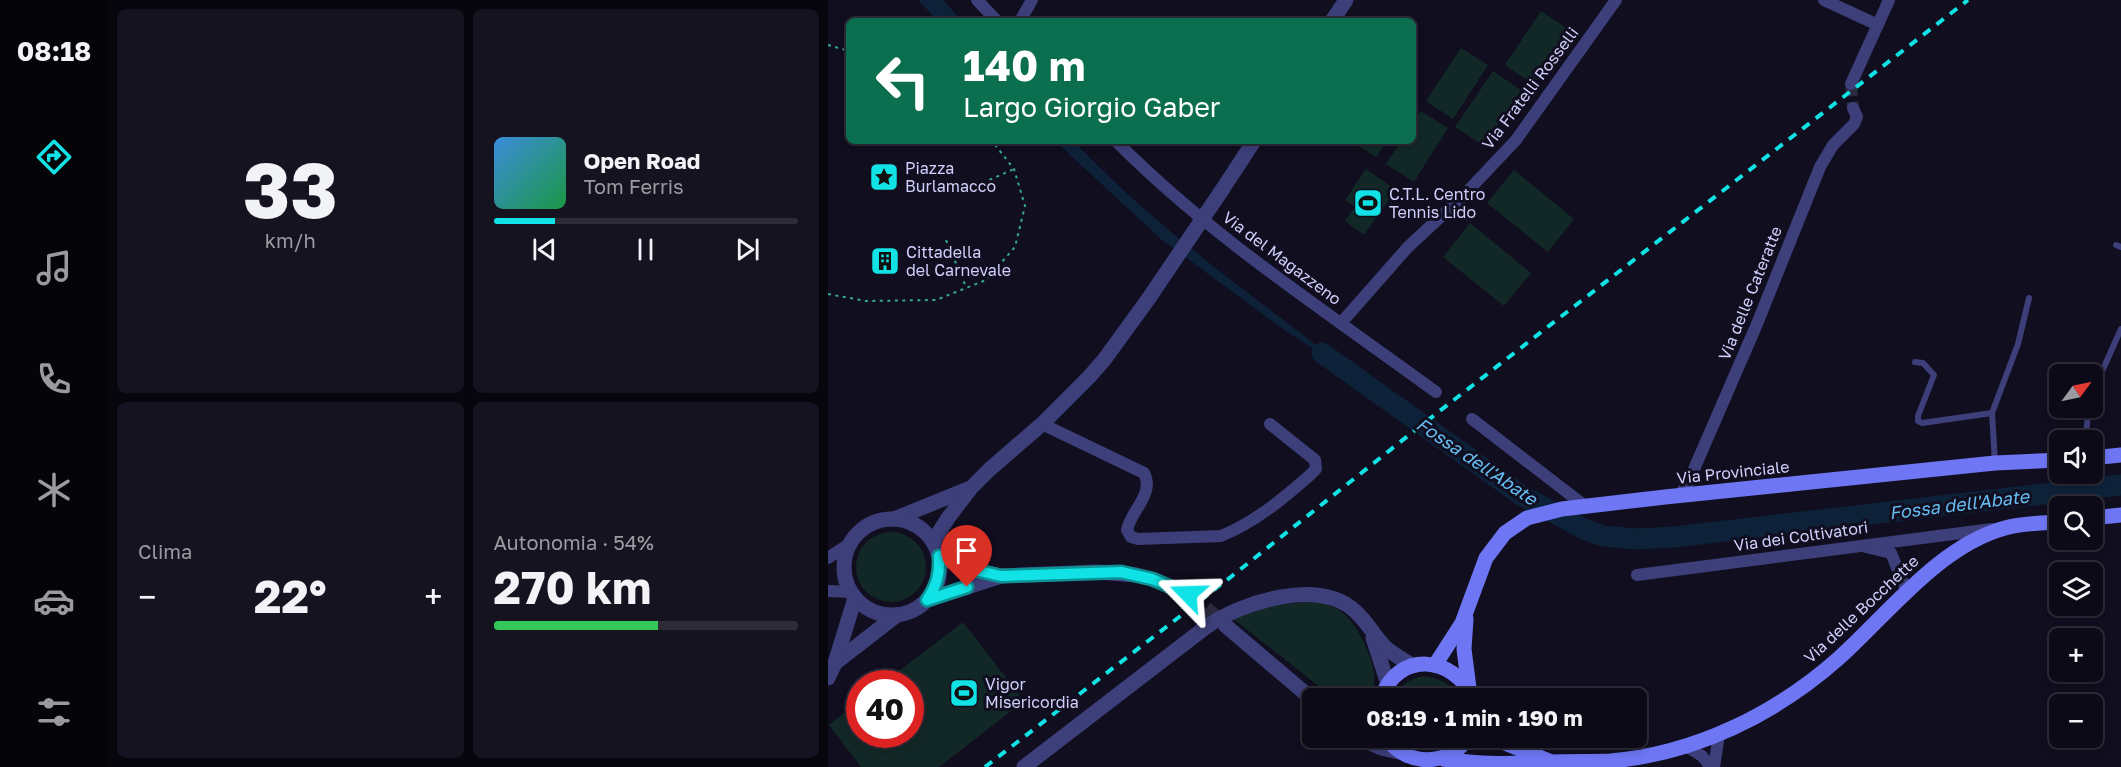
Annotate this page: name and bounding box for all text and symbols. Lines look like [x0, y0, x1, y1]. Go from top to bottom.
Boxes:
street label: Via Fratelli Rosselli [1478, 23, 1582, 153]
text: 08:18 [17, 35, 91, 67]
text: 140 m [963, 40, 1085, 90]
icon: left [864, 42, 942, 120]
text: Largo Giorgio Gaber [963, 91, 1220, 123]
icon: directions [33, 136, 75, 178]
text: 33 [243, 142, 338, 235]
text: Open Road [584, 147, 700, 174]
place label: Piazza Burlamacco [905, 158, 996, 196]
place icon: Piazza Burlamacco [868, 161, 900, 193]
text: Tom Ferris [584, 174, 684, 198]
place label: C.T.L. Centro Tennis Lido [1389, 184, 1485, 222]
sports icon: C.T.L. Centro Tennis Lido [1352, 187, 1384, 219]
street label: Via del Magazzeno [1219, 207, 1345, 309]
street label: Via delle Cateratte [1714, 223, 1786, 363]
text: km/h [265, 228, 316, 252]
icon: previous [528, 233, 561, 266]
icon: pause [629, 233, 662, 266]
icon: next [731, 233, 764, 266]
place label: Cittadella del Carnevale [906, 242, 1011, 280]
building icon: Cittadella del Carnevale [869, 245, 901, 277]
icon: music [33, 247, 75, 289]
icon: phone [33, 358, 75, 400]
north arrow [2049, 364, 2103, 418]
map controls [2049, 364, 2103, 748]
water label: Fossa dell'Abate [1413, 413, 1543, 510]
button: sound [2049, 430, 2103, 484]
street label: Via Provinciale [1676, 456, 1790, 488]
icon: climate [33, 469, 75, 511]
water label: Fossa dell'Abate [1888, 484, 2032, 523]
button: search [2049, 496, 2103, 550]
street label: Via dei Coltivatori [1733, 517, 1869, 555]
pin [941, 525, 992, 587]
text: Autonomia · 54% [494, 530, 654, 554]
icon: arrive [950, 534, 983, 567]
text: Clima [138, 539, 192, 563]
street label: Via delle Bocchette [1800, 551, 1922, 667]
text: 270 km [494, 560, 651, 614]
position arrow [1156, 562, 1220, 626]
button: layers [2049, 562, 2103, 616]
text: 22° [254, 569, 326, 623]
text: − [138, 577, 156, 616]
text: + [424, 577, 442, 616]
icon: car [33, 580, 75, 622]
button: + [2049, 628, 2103, 682]
speed limit sign: 40 [846, 670, 924, 748]
place label: Vigor Misericordia [985, 674, 1079, 712]
sports icon: Vigor Misericordia [948, 677, 980, 709]
icon: filters [33, 691, 75, 733]
button: − [2049, 694, 2103, 748]
text: 08:19 · 1 min · 190 m [1366, 704, 1583, 731]

